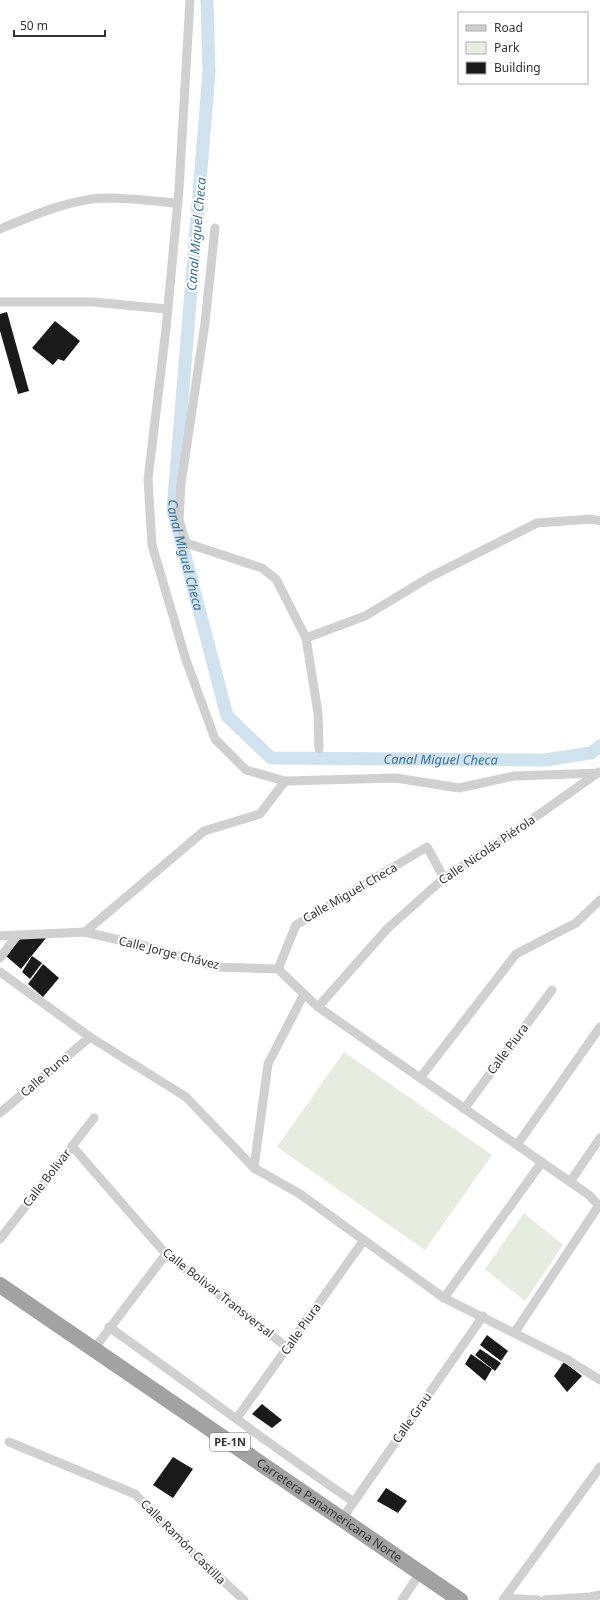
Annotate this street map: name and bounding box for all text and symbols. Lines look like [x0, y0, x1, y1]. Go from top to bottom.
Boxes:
scale bar [14, 12, 105, 38]
legend [458, 12, 588, 84]
text: 50 m [20, 17, 48, 34]
text: Road [494, 19, 523, 36]
text: Park [494, 39, 520, 56]
text: Building [494, 59, 541, 76]
water label: Canal Miguel Checa [182, 176, 210, 292]
water label: Canal Miguel Checa [164, 499, 208, 613]
water label: Canal Miguel Checa [384, 750, 499, 769]
street label: Calle Nicolás Piérola [435, 811, 538, 888]
street label: Calle Miguel Checa [299, 859, 400, 927]
street label: Calle Jorge Chávez [117, 932, 222, 973]
street label: Calle Piura [483, 1020, 532, 1078]
street label: Calle Puno [17, 1049, 73, 1101]
street label: Calle Bolivar [19, 1145, 75, 1210]
street label: Calle Bolivar Transversal [159, 1244, 277, 1341]
street label: Calle Piura [277, 1299, 325, 1358]
street label: Calle Grau [388, 1389, 435, 1446]
road number: PE-1N [210, 1433, 250, 1451]
street label: Carretera Panamericana Norte [253, 1454, 406, 1566]
street label: Calle Ramón Castilla [137, 1495, 230, 1588]

